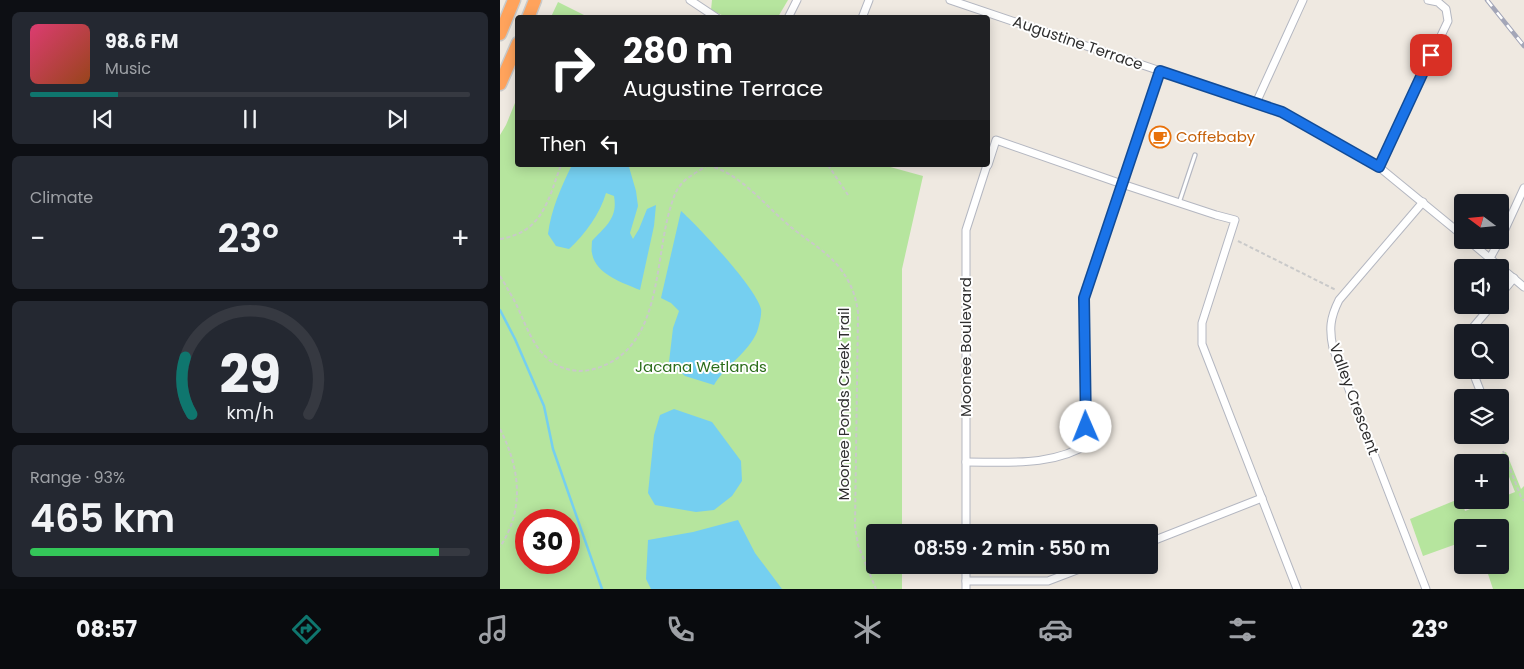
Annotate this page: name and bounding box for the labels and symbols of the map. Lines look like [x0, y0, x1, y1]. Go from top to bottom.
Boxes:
street label: Augustine Terrace [1010, 10, 1146, 75]
pin [1410, 34, 1452, 76]
cafe icon: Coffebaby [1148, 125, 1172, 149]
place label: Coffebaby [1176, 126, 1256, 147]
north arrow [1454, 194, 1509, 249]
street label: Moonee Boulevard [955, 277, 976, 417]
street label: Moonee Ponds Creek Trail [833, 308, 854, 500]
street label: Valley Crescent [1325, 340, 1384, 457]
park label: Jacana Wetlands [635, 356, 767, 377]
position arrow [1059, 400, 1111, 452]
speed limit sign: 30 [515, 509, 580, 574]

